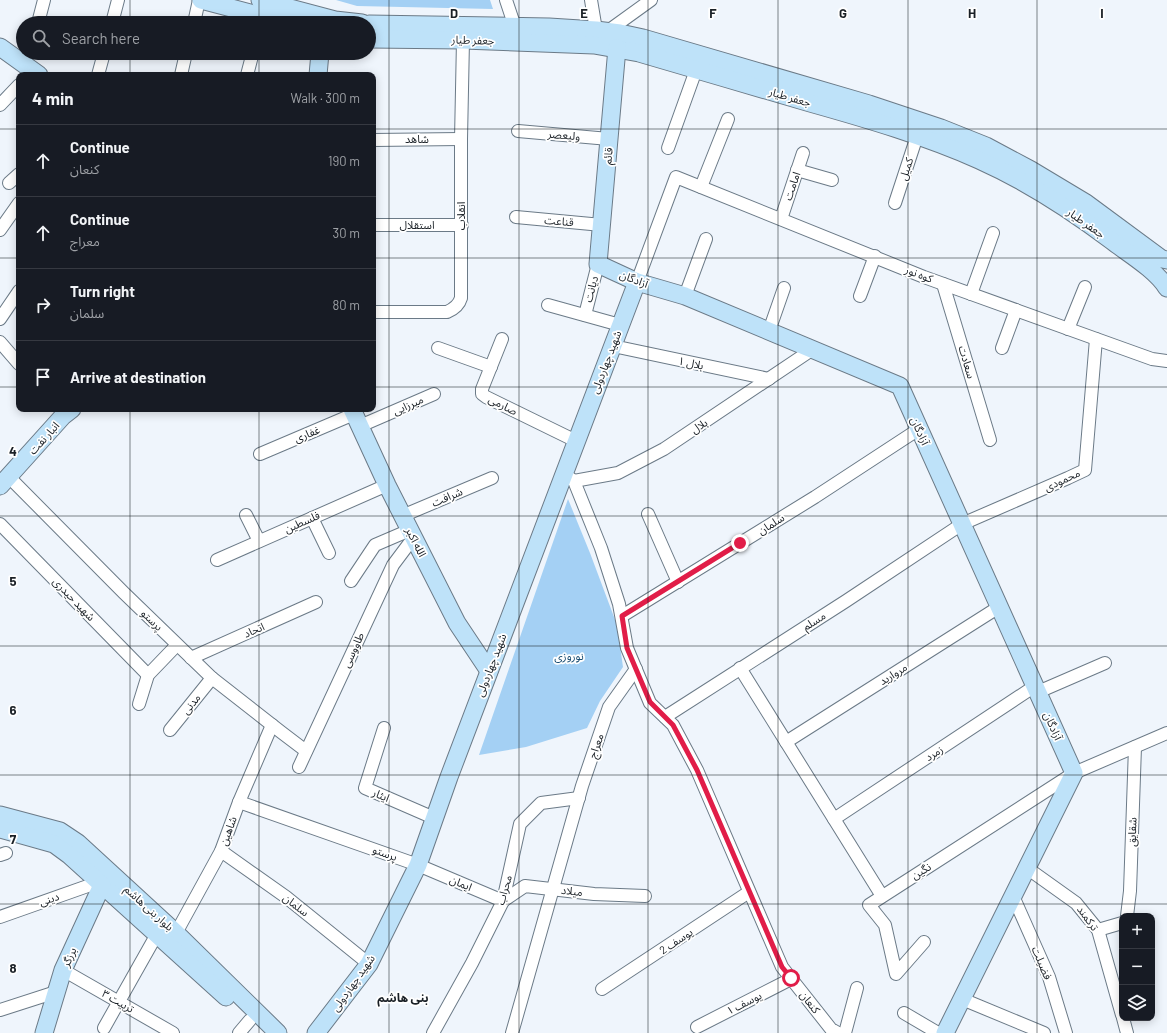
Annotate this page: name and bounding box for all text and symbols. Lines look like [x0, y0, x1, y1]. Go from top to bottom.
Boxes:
text: D [450, 5, 458, 21]
text: E [580, 5, 588, 21]
text: F [709, 5, 717, 21]
text: G [839, 5, 847, 21]
text: H [968, 5, 976, 21]
text: I [1100, 5, 1104, 21]
search box [16, 16, 376, 60]
icon: search [30, 27, 52, 49]
text: Search here [62, 29, 140, 47]
street label: جعفر طیار [450, 32, 495, 48]
street label: جعفر طیار [766, 84, 813, 110]
text: 4 min [32, 88, 74, 108]
text: Walk · 300 m [290, 90, 360, 106]
street label: ولیعصر [546, 127, 581, 143]
street label: شاهد [405, 132, 429, 145]
text: Continue [70, 138, 130, 156]
street label: قائم [600, 147, 618, 165]
icon: ahead [32, 150, 54, 172]
text: 190 m [328, 153, 360, 169]
street label: کمیل [896, 155, 916, 182]
text: کنعان [70, 161, 99, 177]
street label: امامت [781, 170, 802, 202]
street label: انقلاب [454, 202, 468, 230]
street label: جعفر طیار [1064, 204, 1108, 241]
text: Continue [70, 210, 130, 228]
street label: قناعت [544, 213, 574, 228]
street label: استقلال [399, 218, 435, 231]
icon: ahead [32, 222, 54, 244]
text: 30 m [333, 225, 360, 241]
text: معراج [70, 233, 100, 249]
street label: کوه نور [902, 262, 935, 286]
street label: آزادگان [618, 267, 651, 291]
street label: دیانت [581, 274, 601, 304]
text: Turn right [70, 282, 135, 300]
icon: right [32, 294, 54, 316]
text: 80 m [333, 297, 360, 313]
text: سلمان [70, 305, 104, 321]
street label: شهید چهاردولی [588, 328, 626, 396]
street label: سعادت [957, 344, 978, 380]
street label: بلال ۱ [677, 353, 705, 373]
icon: arrive [32, 366, 54, 388]
text: Arrive at destination [70, 368, 206, 386]
street label: میرزایی [391, 392, 426, 418]
street label: صارمی [486, 392, 520, 418]
street label: بلال [688, 415, 710, 437]
street label: آزادگان [908, 415, 933, 448]
street label: انبار نفت [26, 419, 62, 457]
street label: غفاری [292, 422, 322, 446]
text: 4 [9, 443, 17, 459]
street label: محمودی [1042, 466, 1082, 494]
street label: شرافت [429, 484, 465, 510]
street label: فلسطین [282, 508, 322, 536]
street label: سلمان [755, 510, 787, 538]
street label: الله اکبر [402, 524, 429, 559]
route end [731, 534, 749, 552]
text: 5 [9, 573, 17, 589]
street label: شهید حیدری [50, 574, 98, 624]
street label: پرستو [137, 606, 166, 635]
street label: مسلم [800, 608, 829, 635]
street label: اتحاد [241, 619, 266, 640]
street label: طاووسی [339, 630, 367, 670]
street label: شهید چهاردولی [473, 631, 511, 699]
park label: نوروزی [554, 649, 584, 663]
street label: مروارید [876, 660, 910, 688]
street label: مدنی [178, 691, 204, 717]
text: 6 [10, 702, 17, 718]
street label: آزادگان [1041, 710, 1066, 743]
street label: معراج [585, 732, 608, 761]
street label: زمرد [922, 742, 946, 764]
street label: ایثار [369, 785, 392, 805]
street label: شاهین [216, 814, 240, 848]
street label: شقایق [1124, 817, 1140, 847]
text: 7 [10, 831, 17, 847]
street label: پرستو [370, 842, 399, 865]
street label: نگین [909, 860, 934, 882]
street label: ایمان [448, 872, 474, 894]
street label: محراب [493, 873, 515, 907]
street label: بلوار بنی هاشم [120, 882, 177, 935]
street label: میلاد [560, 883, 584, 899]
street label: دینی [37, 889, 61, 909]
street label: سلمان [280, 891, 312, 920]
street label: ترکمند [1074, 903, 1102, 933]
map controls [1119, 913, 1155, 1021]
button: + [1119, 913, 1155, 949]
street label: یوسف 2 [657, 925, 695, 957]
street label: فضیلت [1029, 944, 1055, 982]
street label: برزگر [58, 945, 79, 970]
button: − [1119, 949, 1155, 985]
street label: شهید چهاردولی [328, 951, 379, 1015]
text: 8 [9, 960, 17, 976]
route start [782, 969, 800, 987]
button: layers [1119, 985, 1155, 1021]
street label: تربیت ۳ [99, 986, 137, 1016]
street label: یوسف ۱ [724, 988, 764, 1018]
street label: کنعان [797, 988, 823, 1016]
district label: بنی هاشم [377, 990, 429, 1007]

